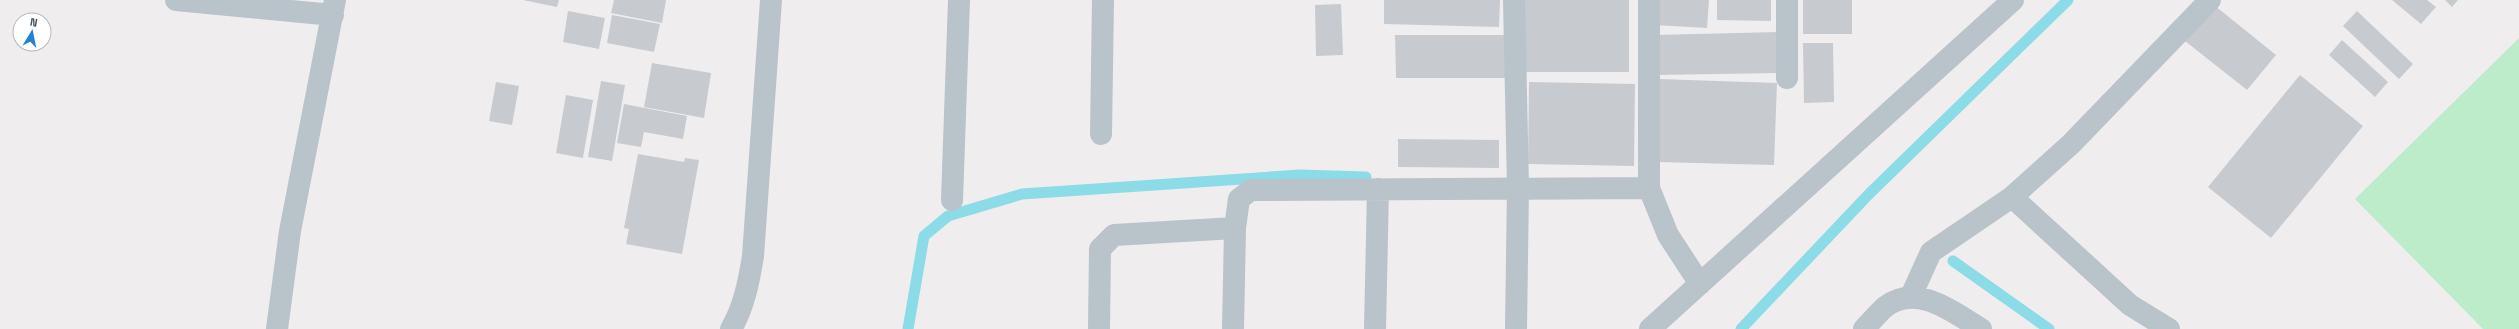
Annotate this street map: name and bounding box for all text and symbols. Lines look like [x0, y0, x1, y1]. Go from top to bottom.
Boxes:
north arrow [12, 12, 52, 52]
text: N [29, 15, 39, 30]

